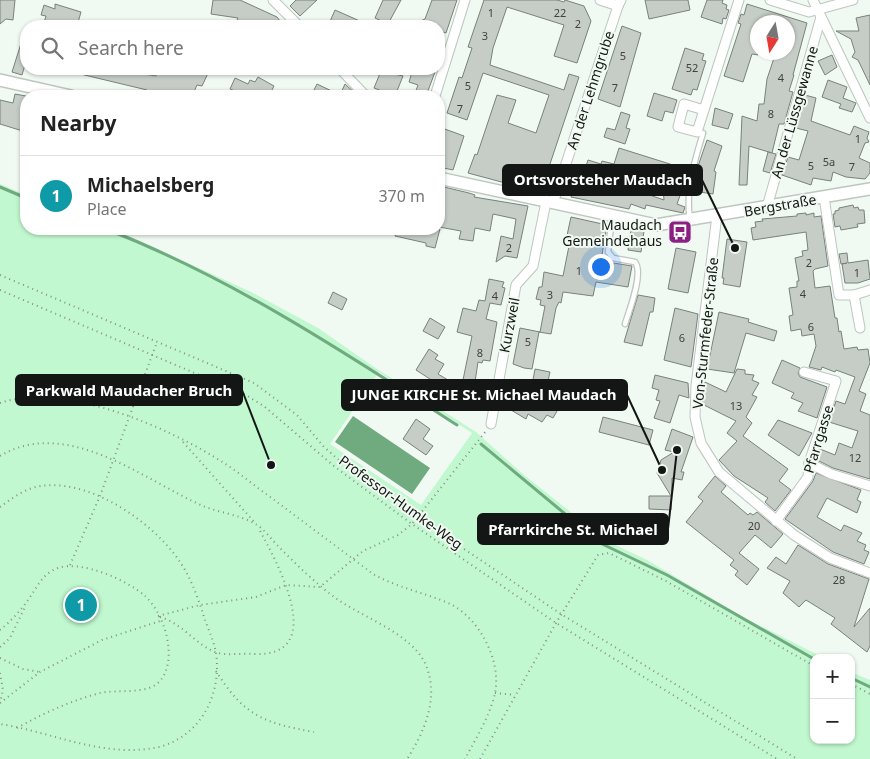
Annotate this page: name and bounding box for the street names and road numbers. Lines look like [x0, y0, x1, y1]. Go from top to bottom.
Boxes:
street label: An der Lehmgrube [562, 28, 618, 152]
street label: An der Lüssgewanne [766, 44, 822, 180]
street label: Bergstraße [742, 189, 818, 221]
street label: Von-Sturmfeder-Straße [688, 256, 722, 410]
street label: Kurzweil [494, 296, 524, 354]
street label: Pfarrgasse [799, 402, 837, 475]
street label: Professor-Humke-Weg [335, 451, 467, 553]

